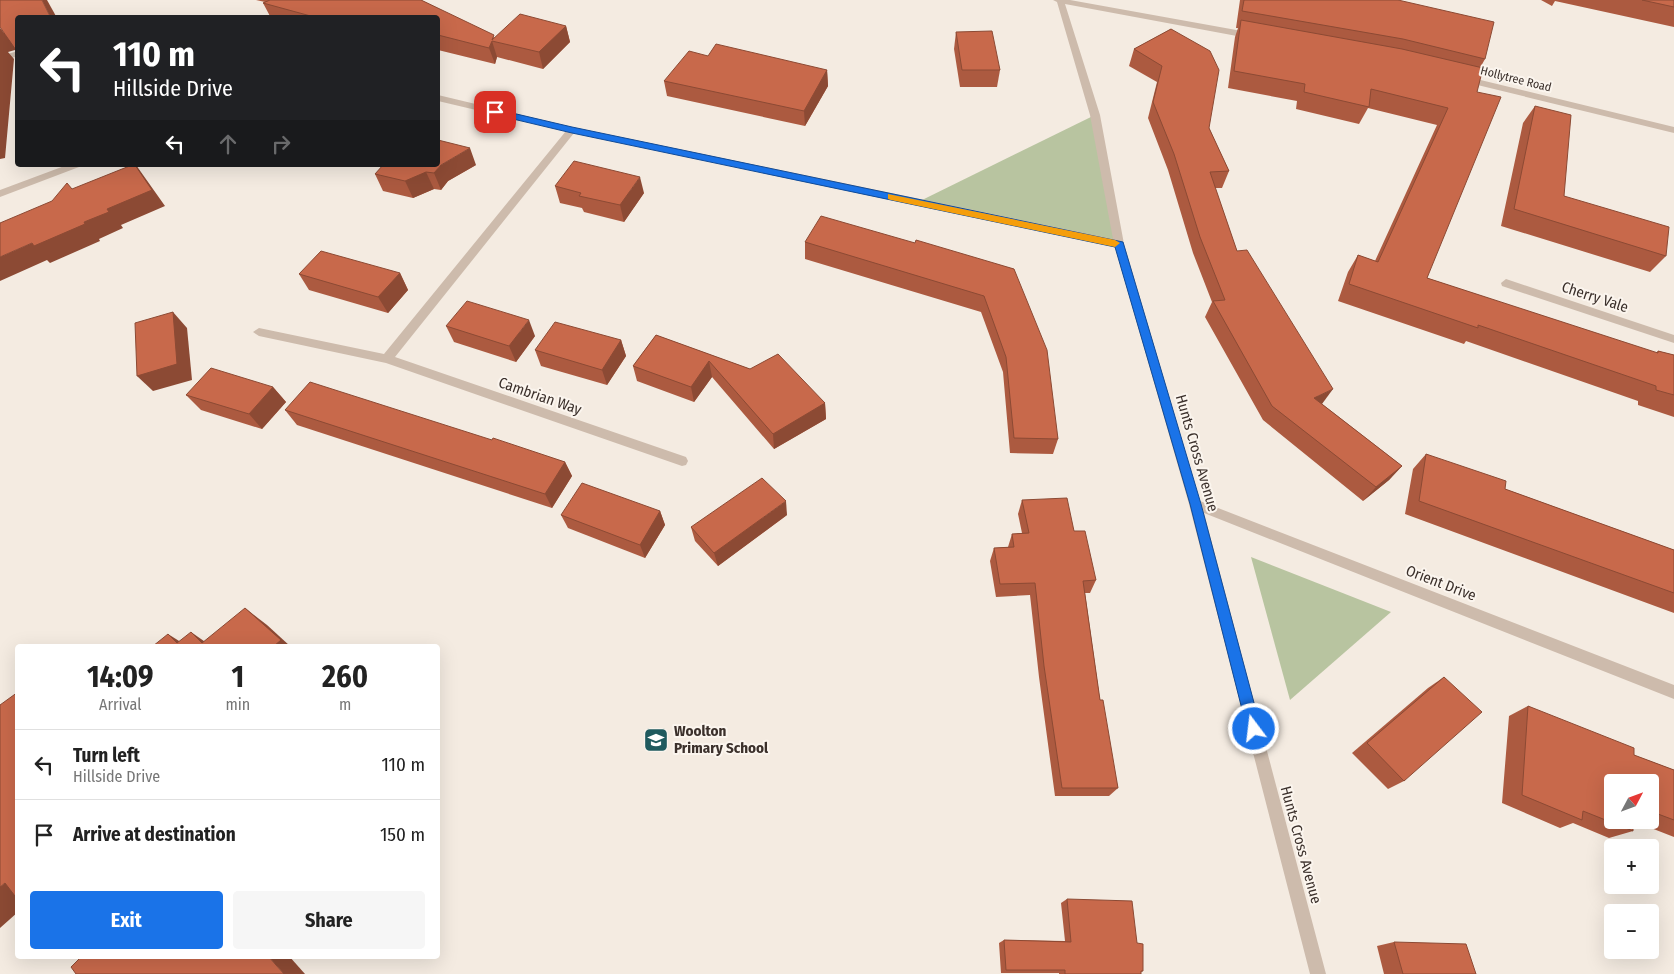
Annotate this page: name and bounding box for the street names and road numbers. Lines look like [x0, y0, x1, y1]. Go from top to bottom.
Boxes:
street label: Hollytree Road [1479, 63, 1553, 95]
street label: Cherry Vale [1559, 278, 1631, 316]
street label: Cambrian Way [496, 373, 584, 419]
street label: Hunts Cross Avenue [1172, 392, 1222, 514]
street label: Orient Drive [1403, 561, 1479, 605]
street label: Hunts Cross Avenue [1277, 784, 1325, 906]

